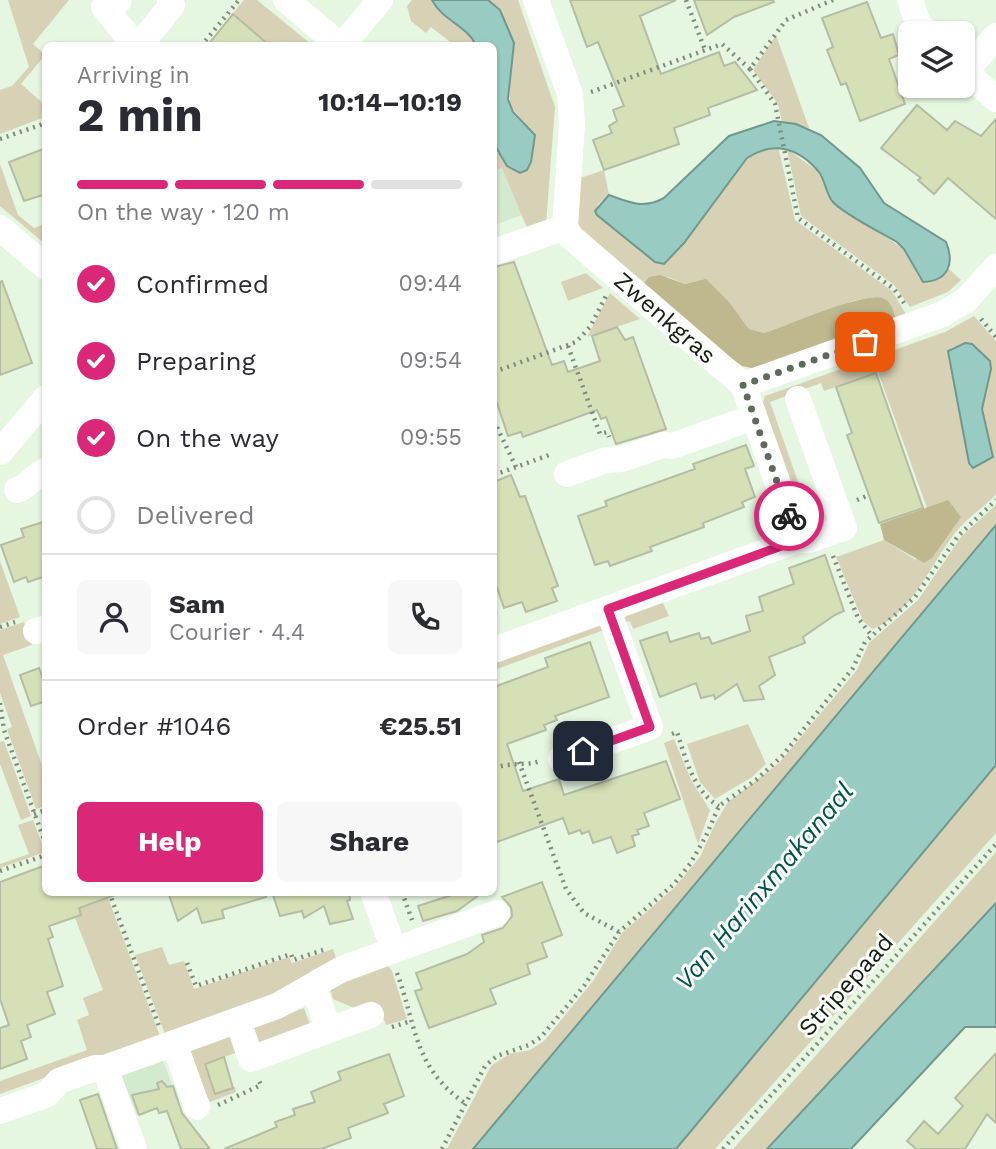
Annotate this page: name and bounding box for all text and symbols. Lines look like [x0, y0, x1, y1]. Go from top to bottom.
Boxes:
map controls [898, 21, 975, 98]
button: layers [898, 21, 975, 98]
text: Arriving in [77, 62, 190, 89]
text: 10:14–10:19 [318, 87, 462, 117]
text: 2 min [77, 88, 203, 142]
text: On the way · 120 m [77, 199, 290, 226]
icon: check [77, 265, 115, 303]
street label: Zwenkgras [609, 266, 721, 370]
text: Confirmed [136, 269, 269, 299]
text: 09:44 [399, 270, 462, 297]
pin [835, 312, 895, 372]
icon: bag [846, 323, 884, 361]
icon: check [77, 342, 115, 380]
text: Preparing [136, 346, 256, 376]
text: 09:54 [399, 347, 462, 374]
icon: check [77, 419, 115, 457]
text: On the way [136, 423, 279, 453]
text: 09:55 [400, 424, 462, 451]
courier [754, 481, 824, 551]
icon: bike [770, 497, 808, 535]
text: Delivered [136, 500, 255, 530]
button: person [77, 580, 151, 654]
button: phone [388, 580, 462, 654]
text: Sam [169, 589, 225, 619]
text: Courier · 4.4 [169, 619, 305, 646]
text: Order #1046 [77, 711, 231, 741]
text: €25.51 [379, 711, 462, 741]
pin [553, 721, 613, 781]
icon: home [564, 732, 602, 770]
water label: Van Harinxmakanaal [669, 776, 859, 996]
button: Help [77, 802, 263, 882]
button: Share [277, 802, 462, 882]
street label: Stripepaad [793, 928, 899, 1042]

